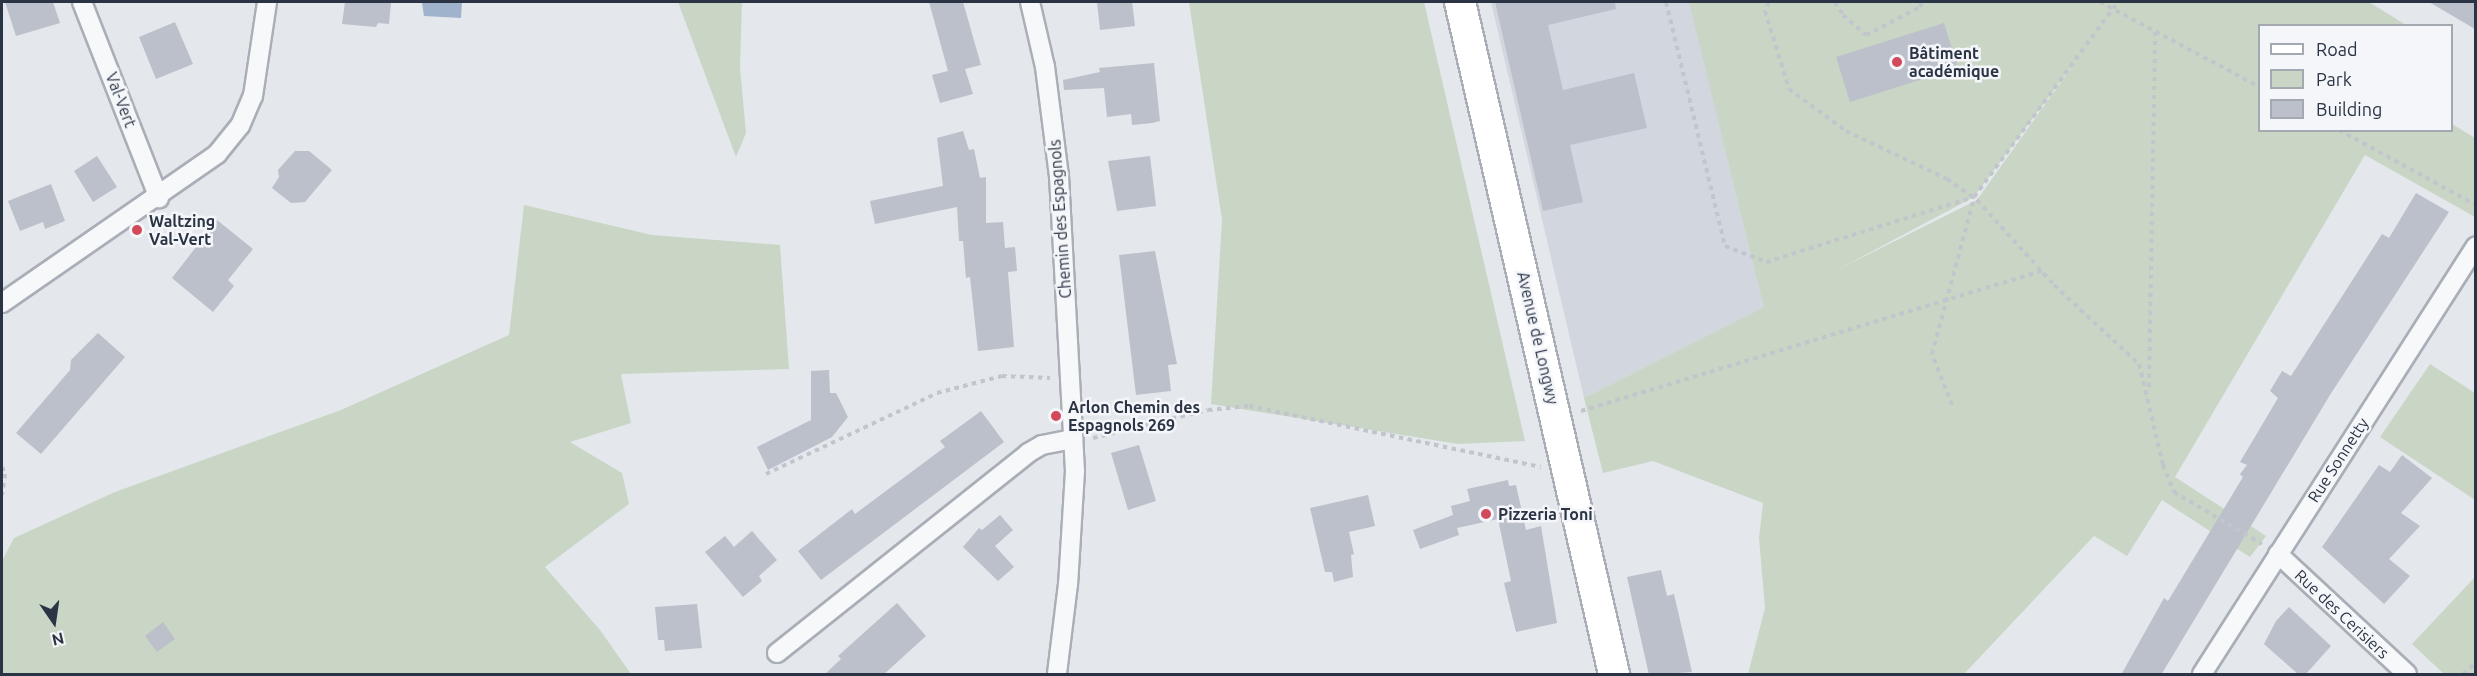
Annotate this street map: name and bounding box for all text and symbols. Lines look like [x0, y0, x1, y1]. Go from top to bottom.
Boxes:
legend [2258, 24, 2453, 132]
text: Road [2316, 39, 2358, 59]
place label: Bâtiment académique [1909, 43, 1999, 81]
marker: Bâtiment académique [1890, 55, 1904, 69]
text: Park [2316, 69, 2352, 89]
street label: Val-Vert [102, 70, 140, 130]
text: Building [2316, 99, 2382, 119]
street label: Chemin des Espagnols [1045, 139, 1075, 299]
place label: Waltzing Val-Vert [149, 211, 215, 249]
marker: Waltzing Val-Vert [130, 223, 144, 237]
street label: Avenue de Longwy [1513, 270, 1563, 406]
place label: Arlon Chemin des Espagnols 269 [1068, 397, 1200, 435]
marker: Arlon Chemin des Espagnols 269 [1049, 409, 1063, 423]
street label: Rue Sonnetty [2304, 414, 2372, 506]
place label: Pizzeria Toni [1498, 504, 1593, 524]
marker: Pizzeria Toni [1479, 507, 1493, 521]
street label: Rue des Cerisiers [2291, 565, 2393, 663]
north arrow [24, 592, 84, 652]
text: N [50, 629, 66, 650]

